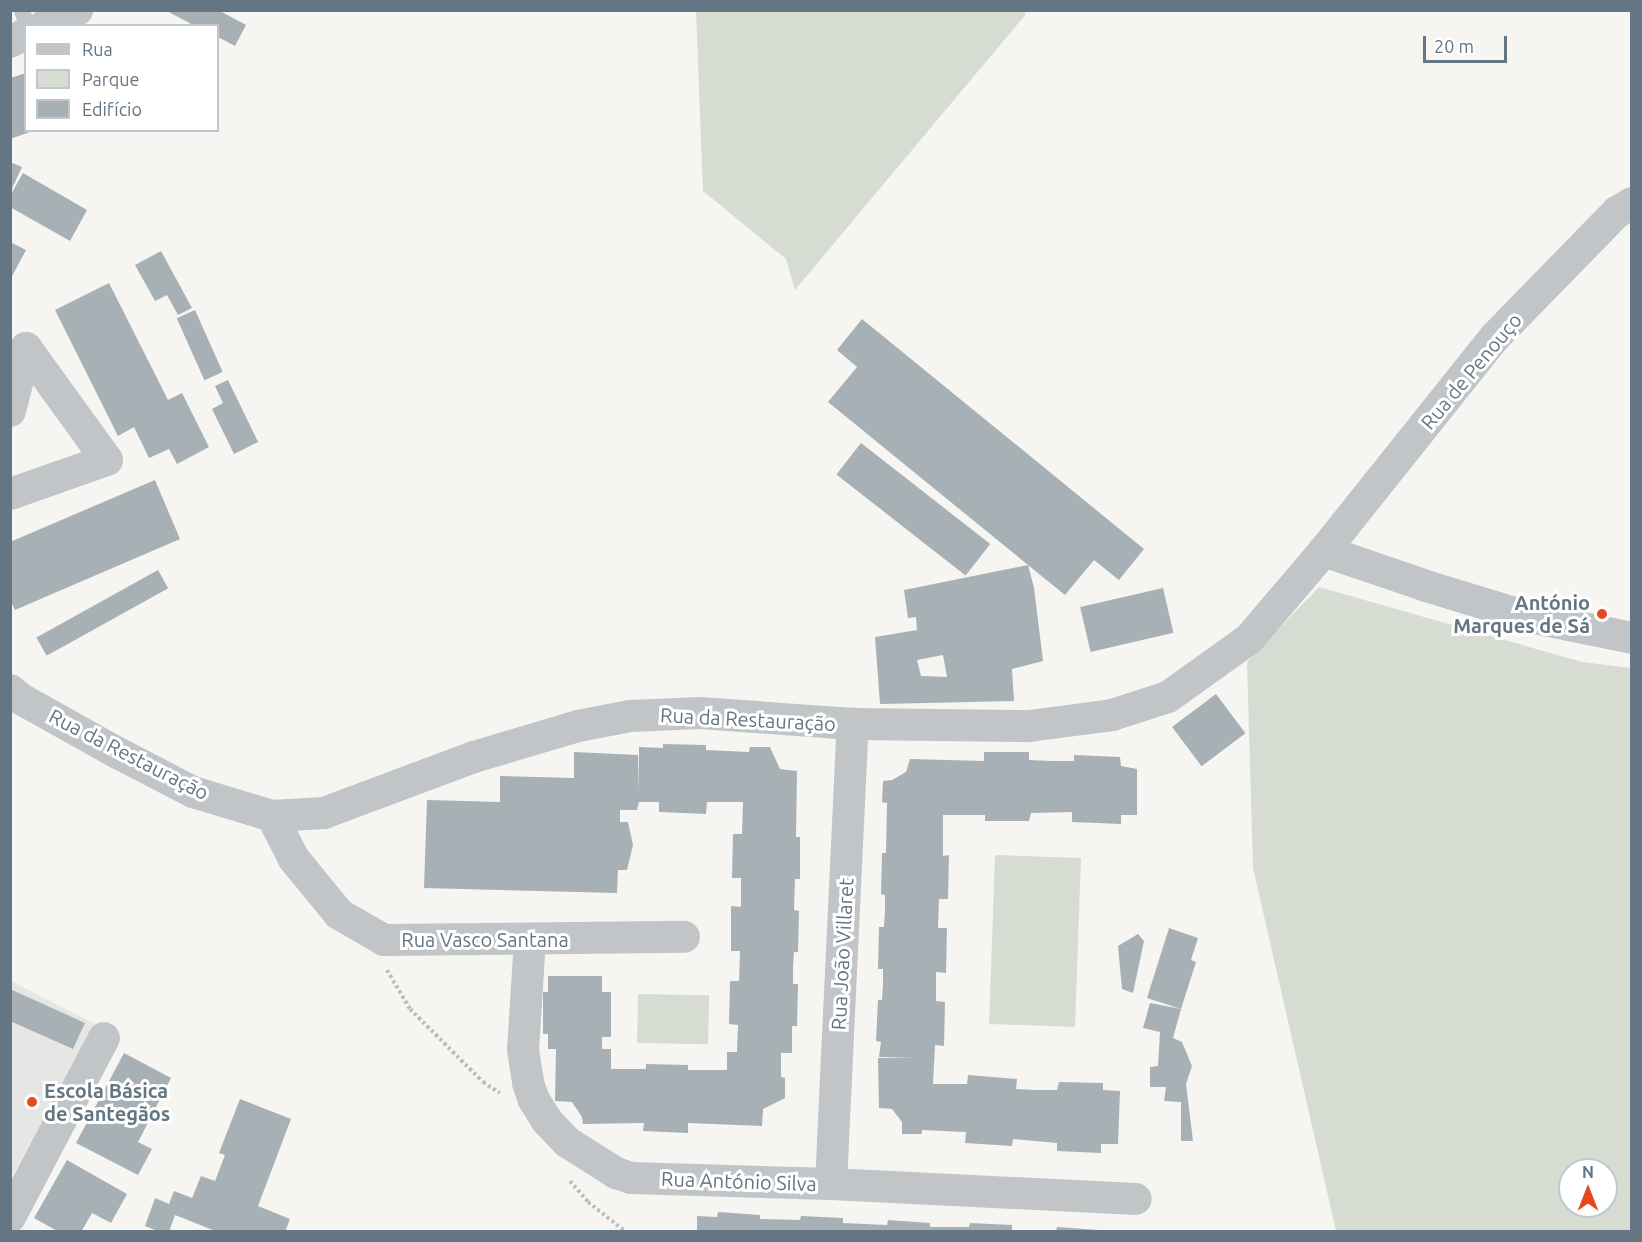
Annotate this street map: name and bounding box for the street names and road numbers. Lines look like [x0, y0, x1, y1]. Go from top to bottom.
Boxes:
street label: Rua de Penouço [1415, 308, 1527, 434]
street label: Rua da Restauração [659, 702, 837, 736]
street label: Rua da Restauração [45, 703, 213, 805]
street label: Rua João Villaret [826, 877, 858, 1031]
street label: Rua Vasco Santana [401, 927, 569, 951]
street label: Rua António Silva [661, 1166, 817, 1196]

